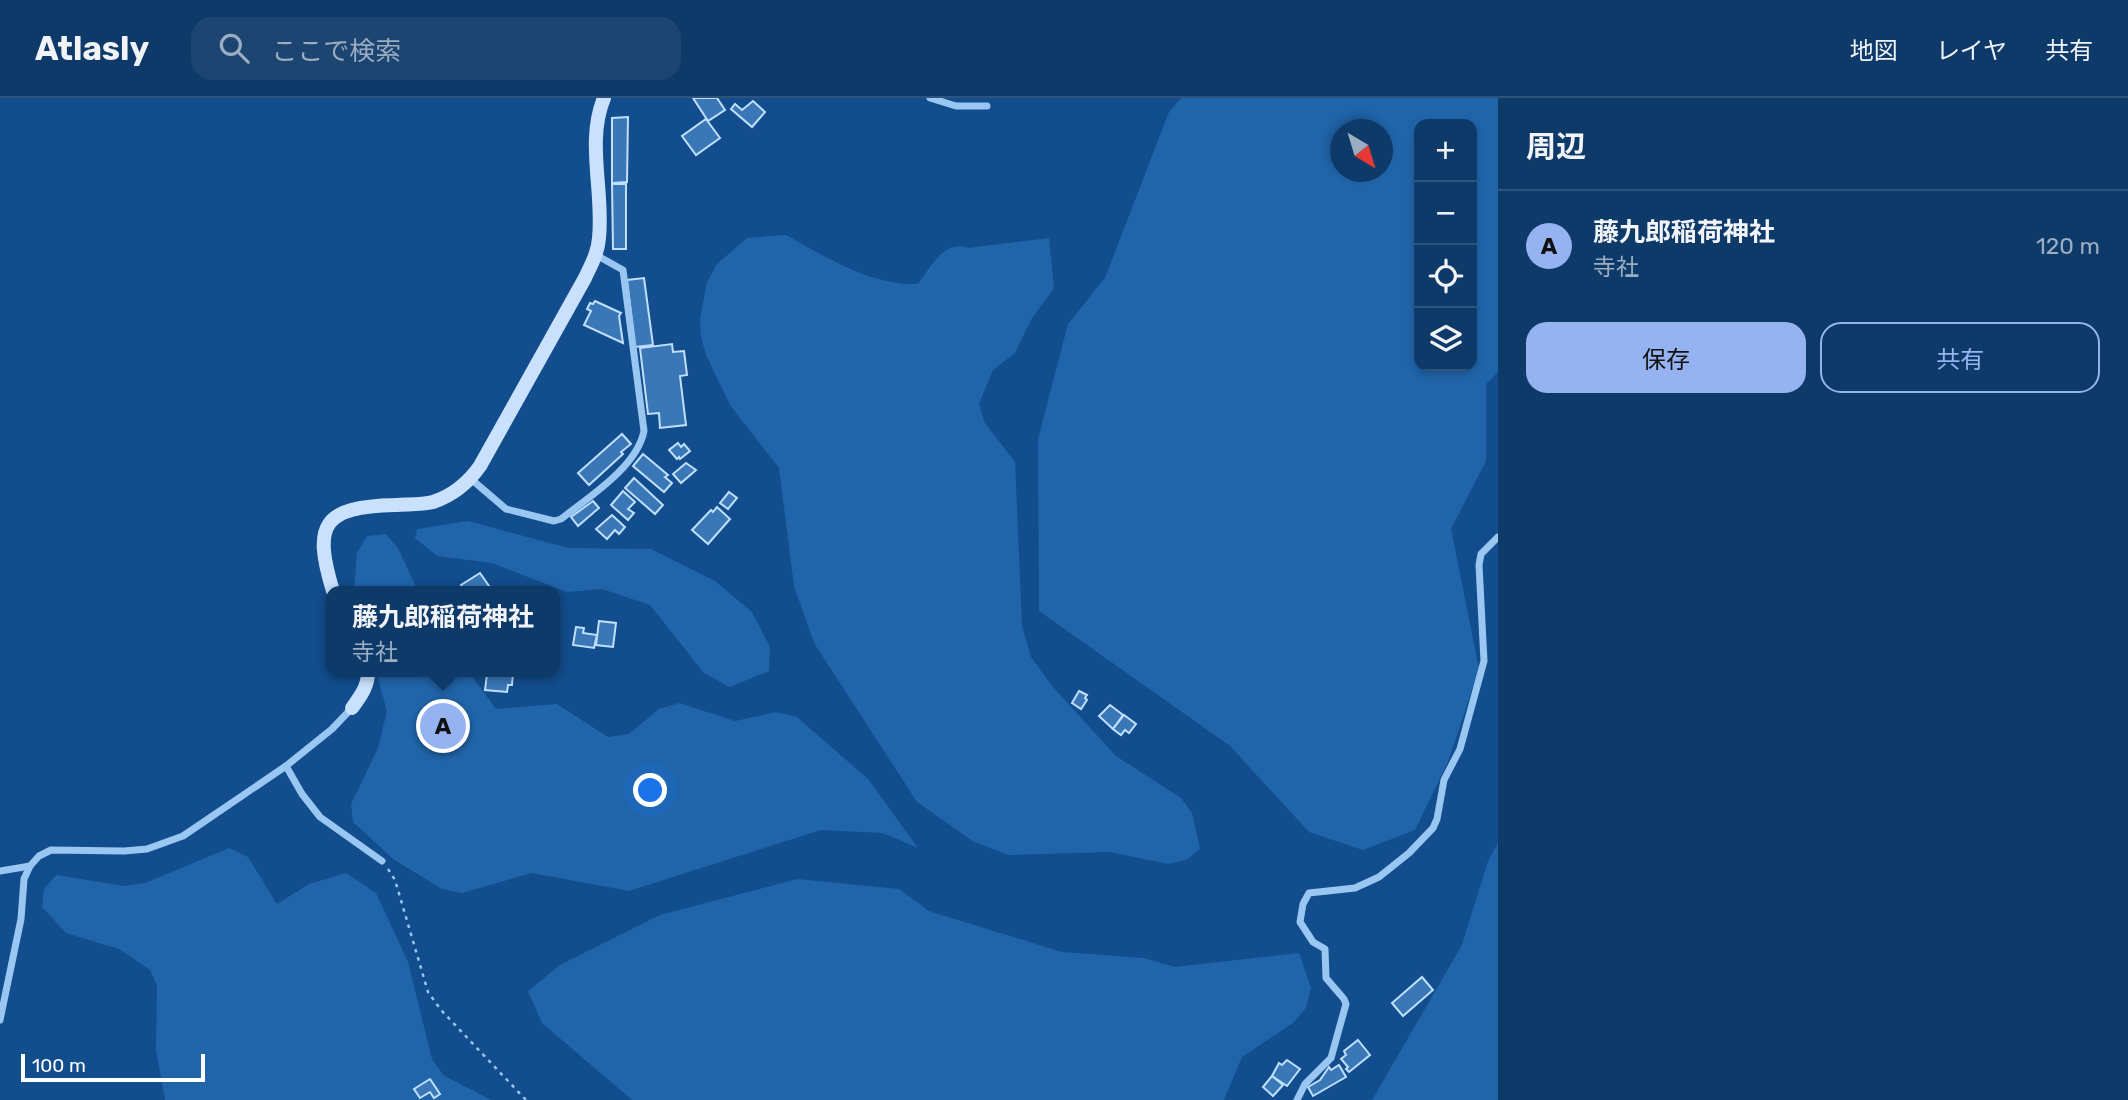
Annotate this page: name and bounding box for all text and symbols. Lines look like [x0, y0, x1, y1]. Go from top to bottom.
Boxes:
search box [191, 17, 681, 80]
text: Atlasly [35, 29, 149, 68]
icon: search [215, 29, 253, 67]
text: ここで検索 [271, 36, 401, 67]
text: 地図 [1850, 37, 1898, 65]
text: レイヤ [1936, 37, 2007, 65]
text: 共有 [2045, 37, 2093, 65]
north arrow [1330, 119, 1393, 182]
map controls [1414, 119, 1477, 371]
button: + [1414, 119, 1477, 182]
text: 周辺 [1526, 129, 1586, 165]
button: − [1414, 182, 1477, 245]
text: 藤九郎稲荷神社 [1593, 217, 1775, 248]
text: A [1541, 232, 1557, 260]
text: 120 m [2036, 232, 2100, 260]
button: locate [1414, 245, 1477, 308]
text: 寺社 [1593, 253, 1639, 281]
button: layers [1414, 308, 1477, 371]
button: 保存 [1526, 322, 1806, 393]
button: 共有 [1820, 322, 2100, 393]
popup [326, 586, 560, 677]
text: 藤九郎稲荷神社 [352, 602, 534, 633]
text: 寺社 [352, 638, 398, 666]
pin: A [420, 700, 466, 752]
your location [633, 773, 667, 807]
scale bar [21, 1051, 205, 1083]
text: 100 m [32, 1054, 86, 1077]

